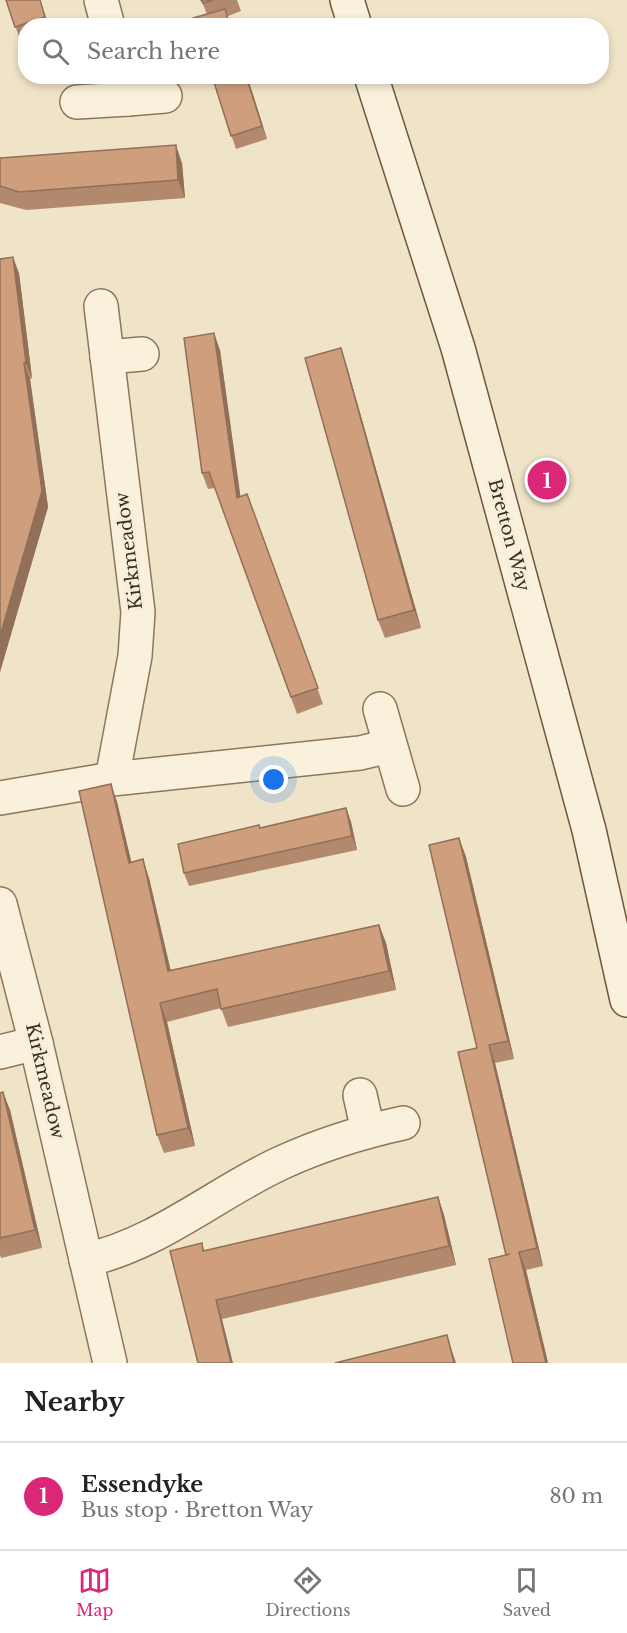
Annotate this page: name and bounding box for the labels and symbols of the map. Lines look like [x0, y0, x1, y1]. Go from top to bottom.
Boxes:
pin: 1 [528, 458, 566, 502]
street label: Bretton Way [483, 476, 535, 594]
street label: Kirkmeadow [111, 490, 147, 611]
your location [259, 765, 288, 794]
street label: Kirkmeadow [21, 1021, 69, 1142]

